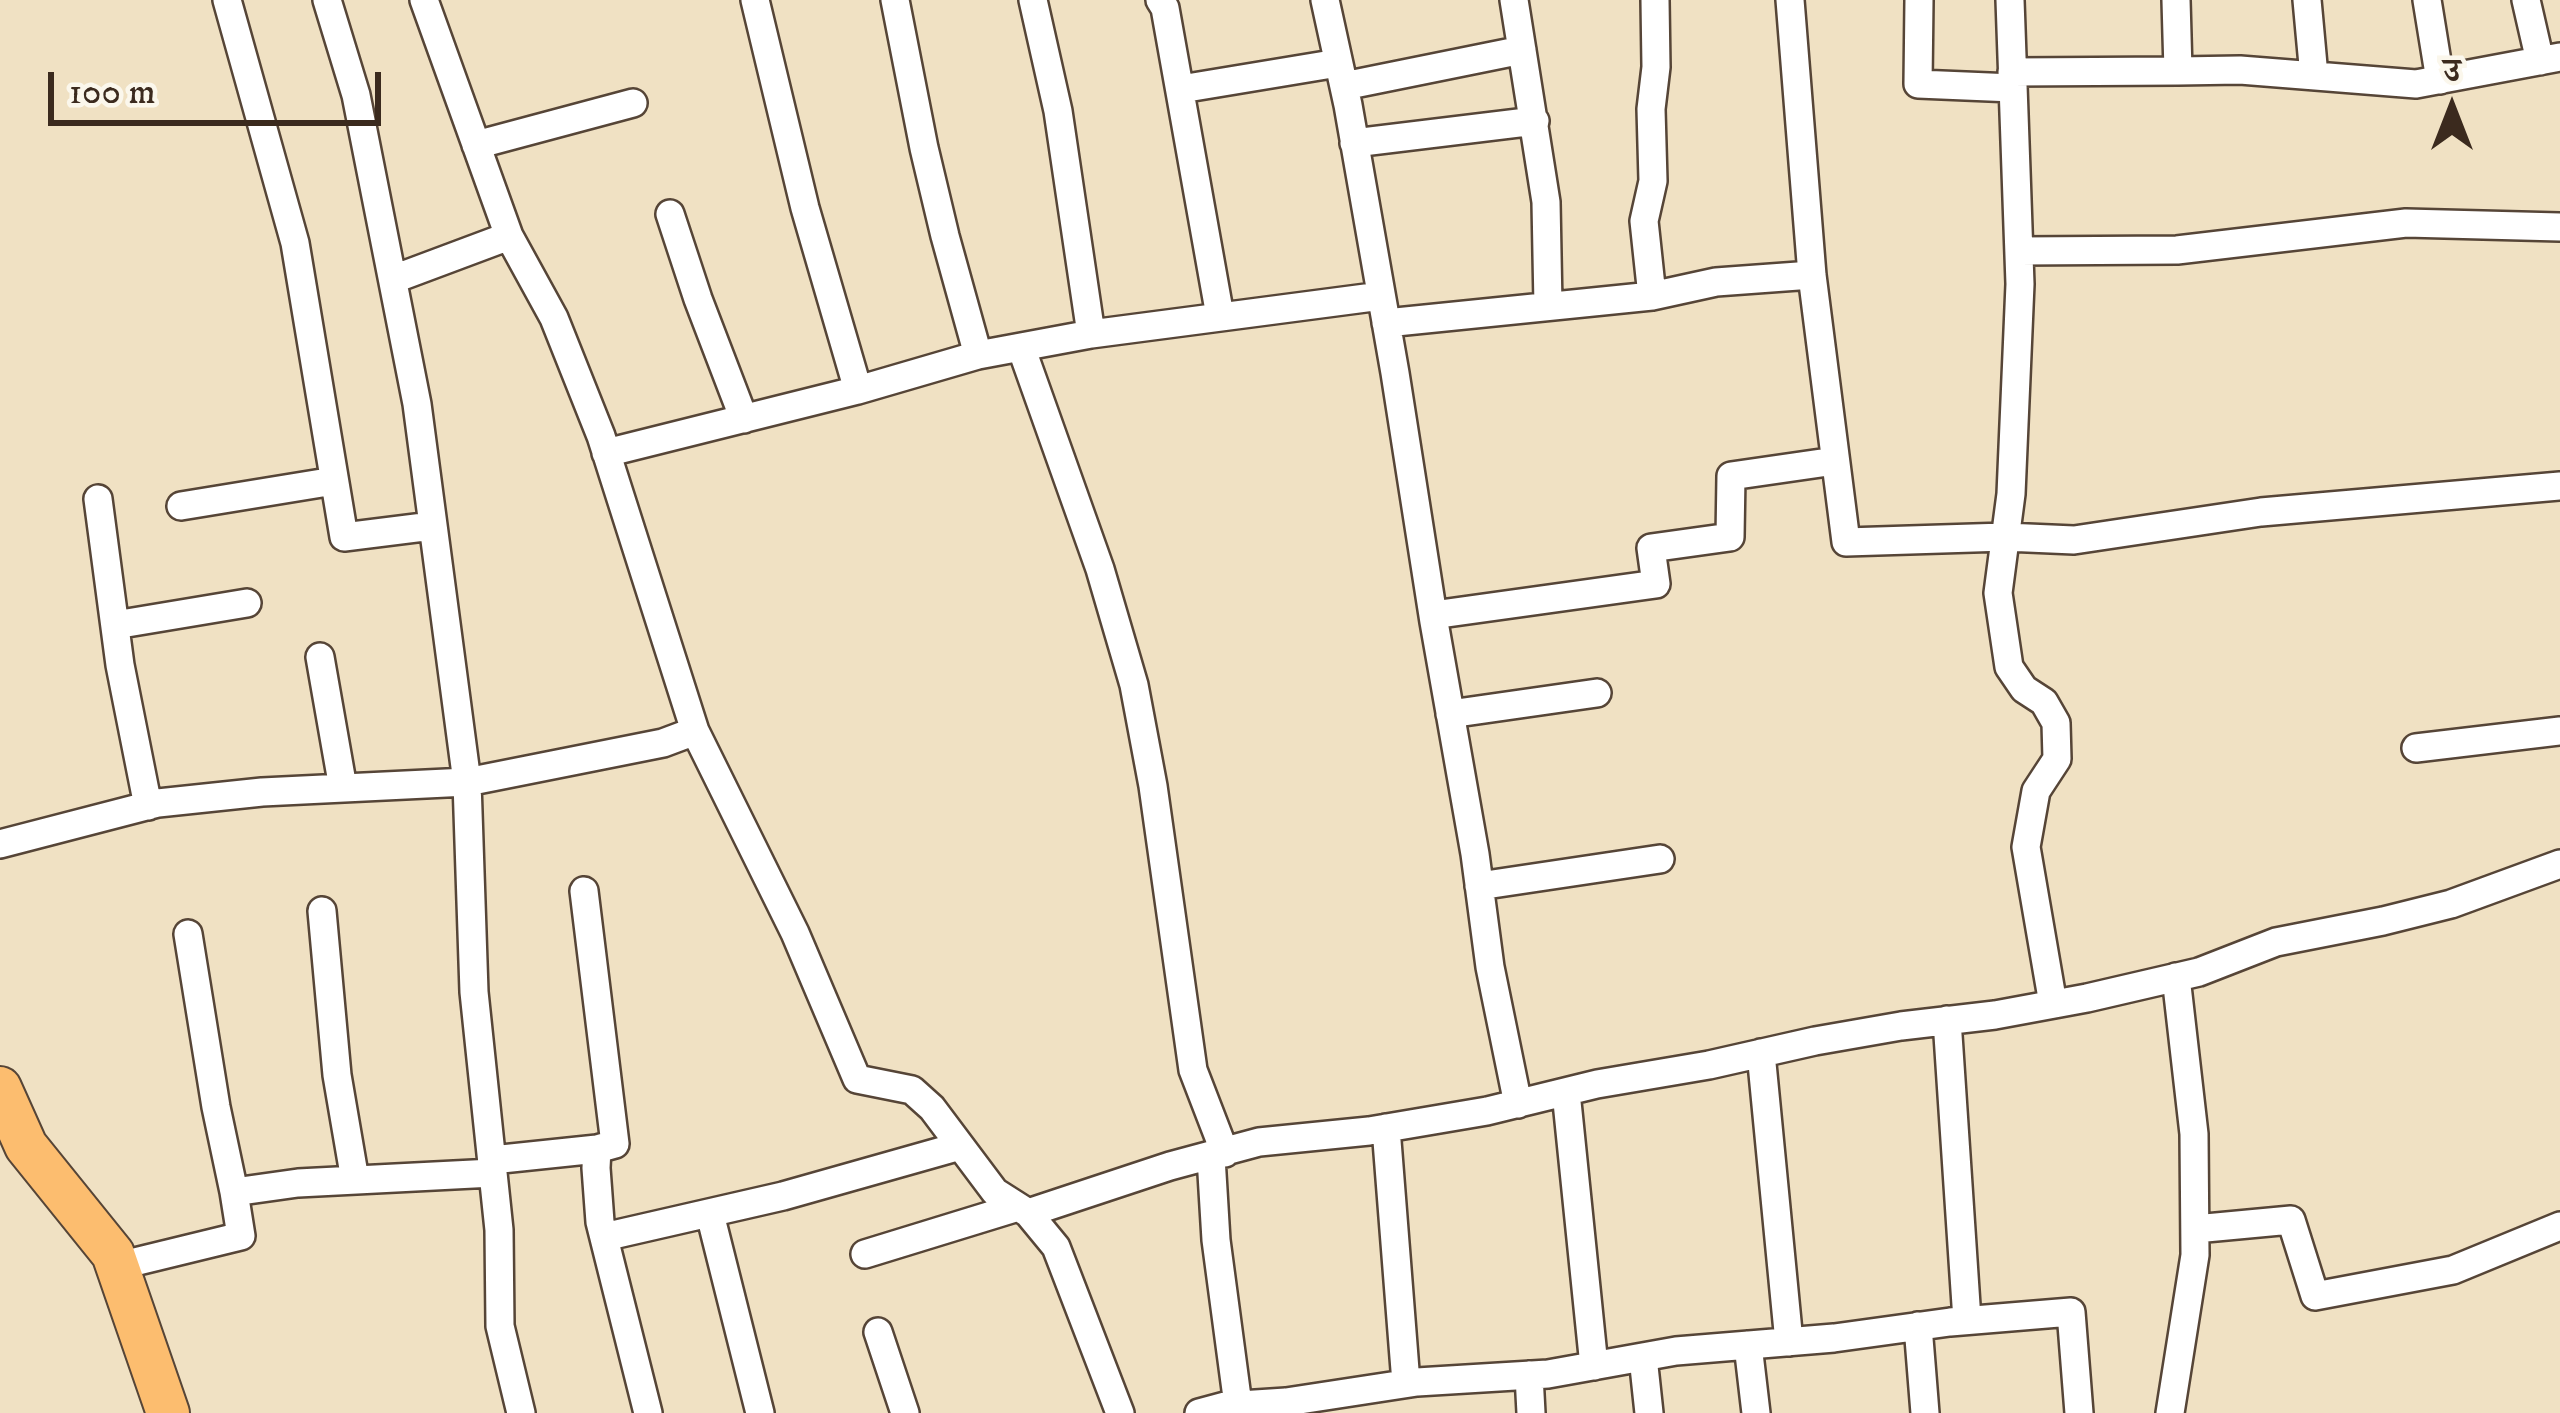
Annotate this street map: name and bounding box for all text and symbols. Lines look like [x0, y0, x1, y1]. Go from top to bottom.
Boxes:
scale bar [54, 48, 387, 122]
north arrow [2392, 48, 2512, 168]
text: उ [2444, 51, 2460, 92]
text: 100 m [69, 70, 156, 115]

